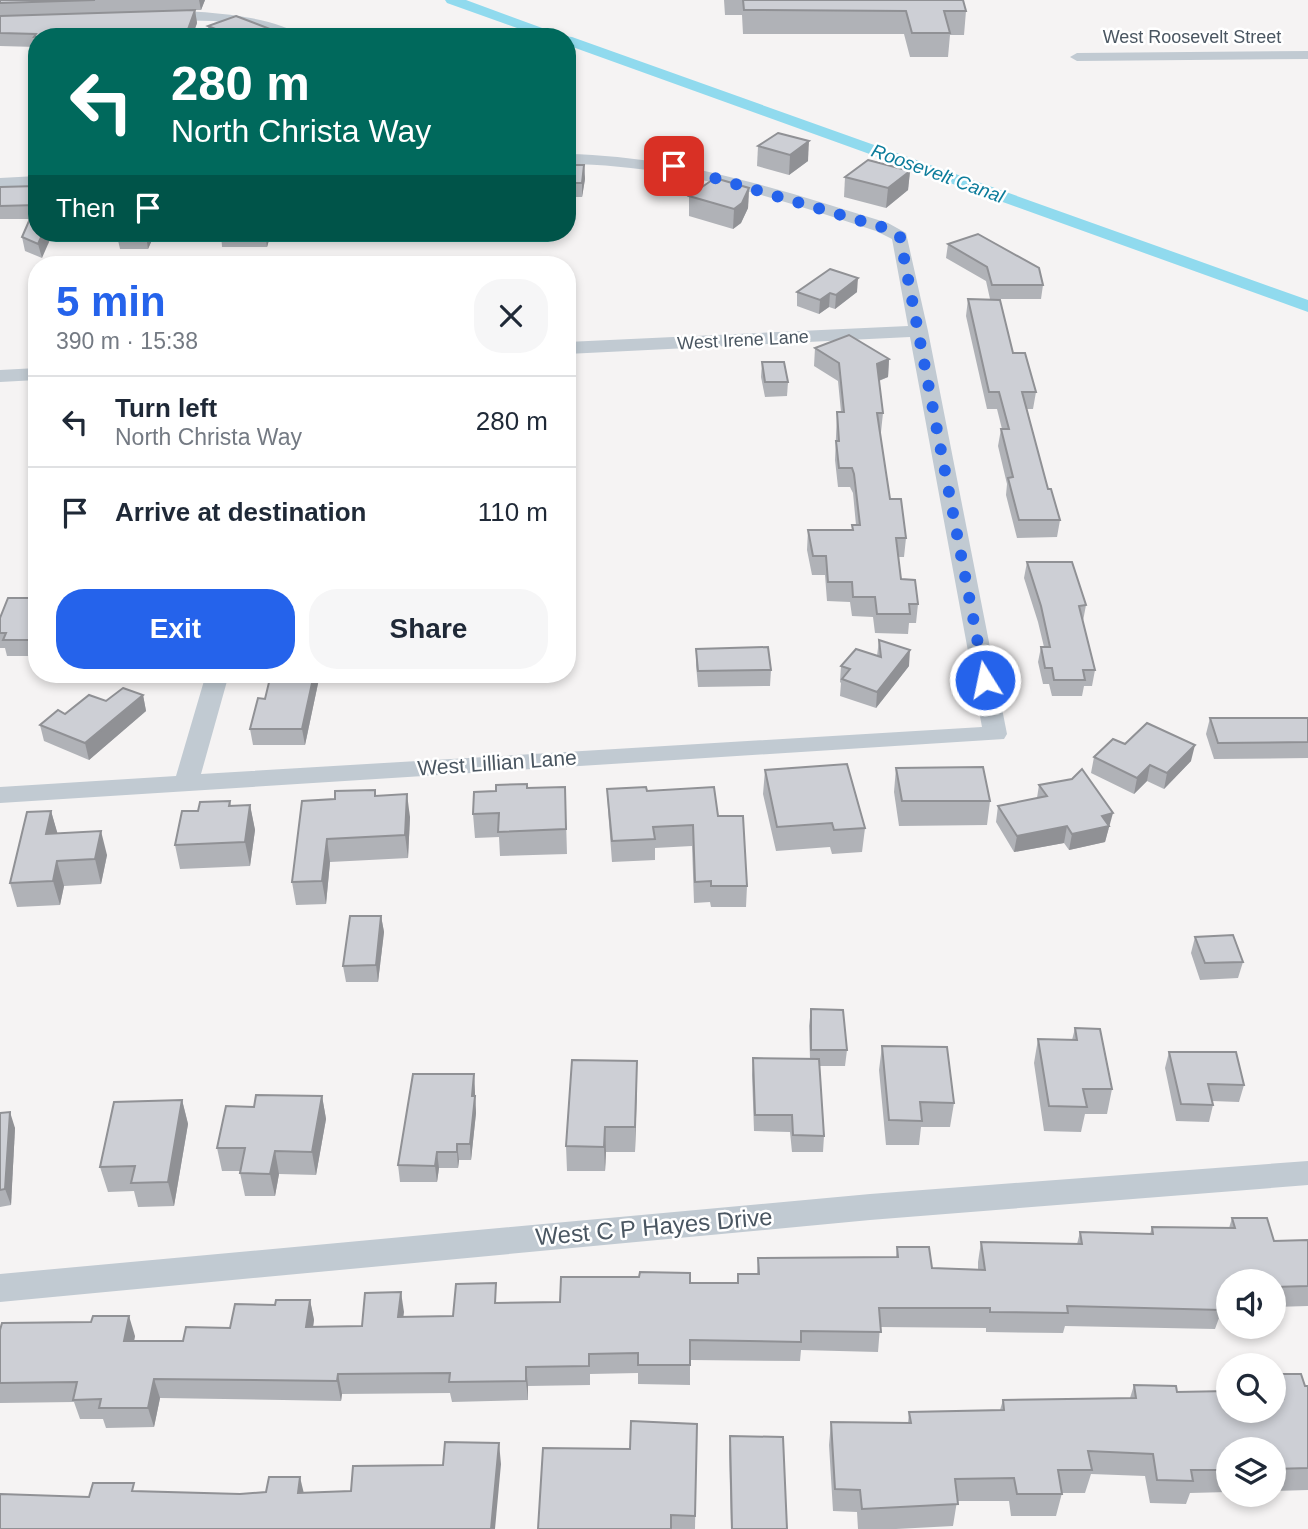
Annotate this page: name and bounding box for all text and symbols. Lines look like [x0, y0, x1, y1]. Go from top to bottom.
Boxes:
street label: West Roosevelt Street [1103, 27, 1281, 47]
icon: left [56, 56, 147, 147]
text: 280 m [171, 56, 310, 110]
text: North Christa Way [171, 113, 431, 149]
pin [644, 136, 704, 196]
water label: Roosevelt Canal [869, 140, 1008, 207]
icon: arrive [655, 147, 693, 185]
icon: arrive [129, 189, 167, 227]
text: Then [56, 193, 115, 223]
text: 5 min [56, 278, 166, 325]
button: close [474, 279, 548, 353]
street label: West Irene Lane [677, 327, 809, 353]
text: 390 m · 15:38 [56, 328, 198, 354]
text: Turn left [115, 393, 217, 423]
icon: left [56, 403, 94, 441]
text: 280 m [476, 406, 548, 436]
text: North Christa Way [115, 424, 302, 450]
icon: arrive [56, 494, 94, 532]
text: Arrive at destination [115, 497, 366, 527]
text: 110 m [478, 497, 548, 527]
button: Exit [56, 589, 295, 669]
button: Share [309, 589, 548, 669]
position arrow [948, 643, 1022, 717]
street label: West Lillian Lane [417, 745, 577, 780]
street label: West C P Hayes Drive [534, 1203, 774, 1250]
map controls [1216, 1269, 1286, 1507]
button: sound [1216, 1269, 1286, 1339]
button: search [1216, 1353, 1286, 1423]
button: layers [1216, 1437, 1286, 1507]

